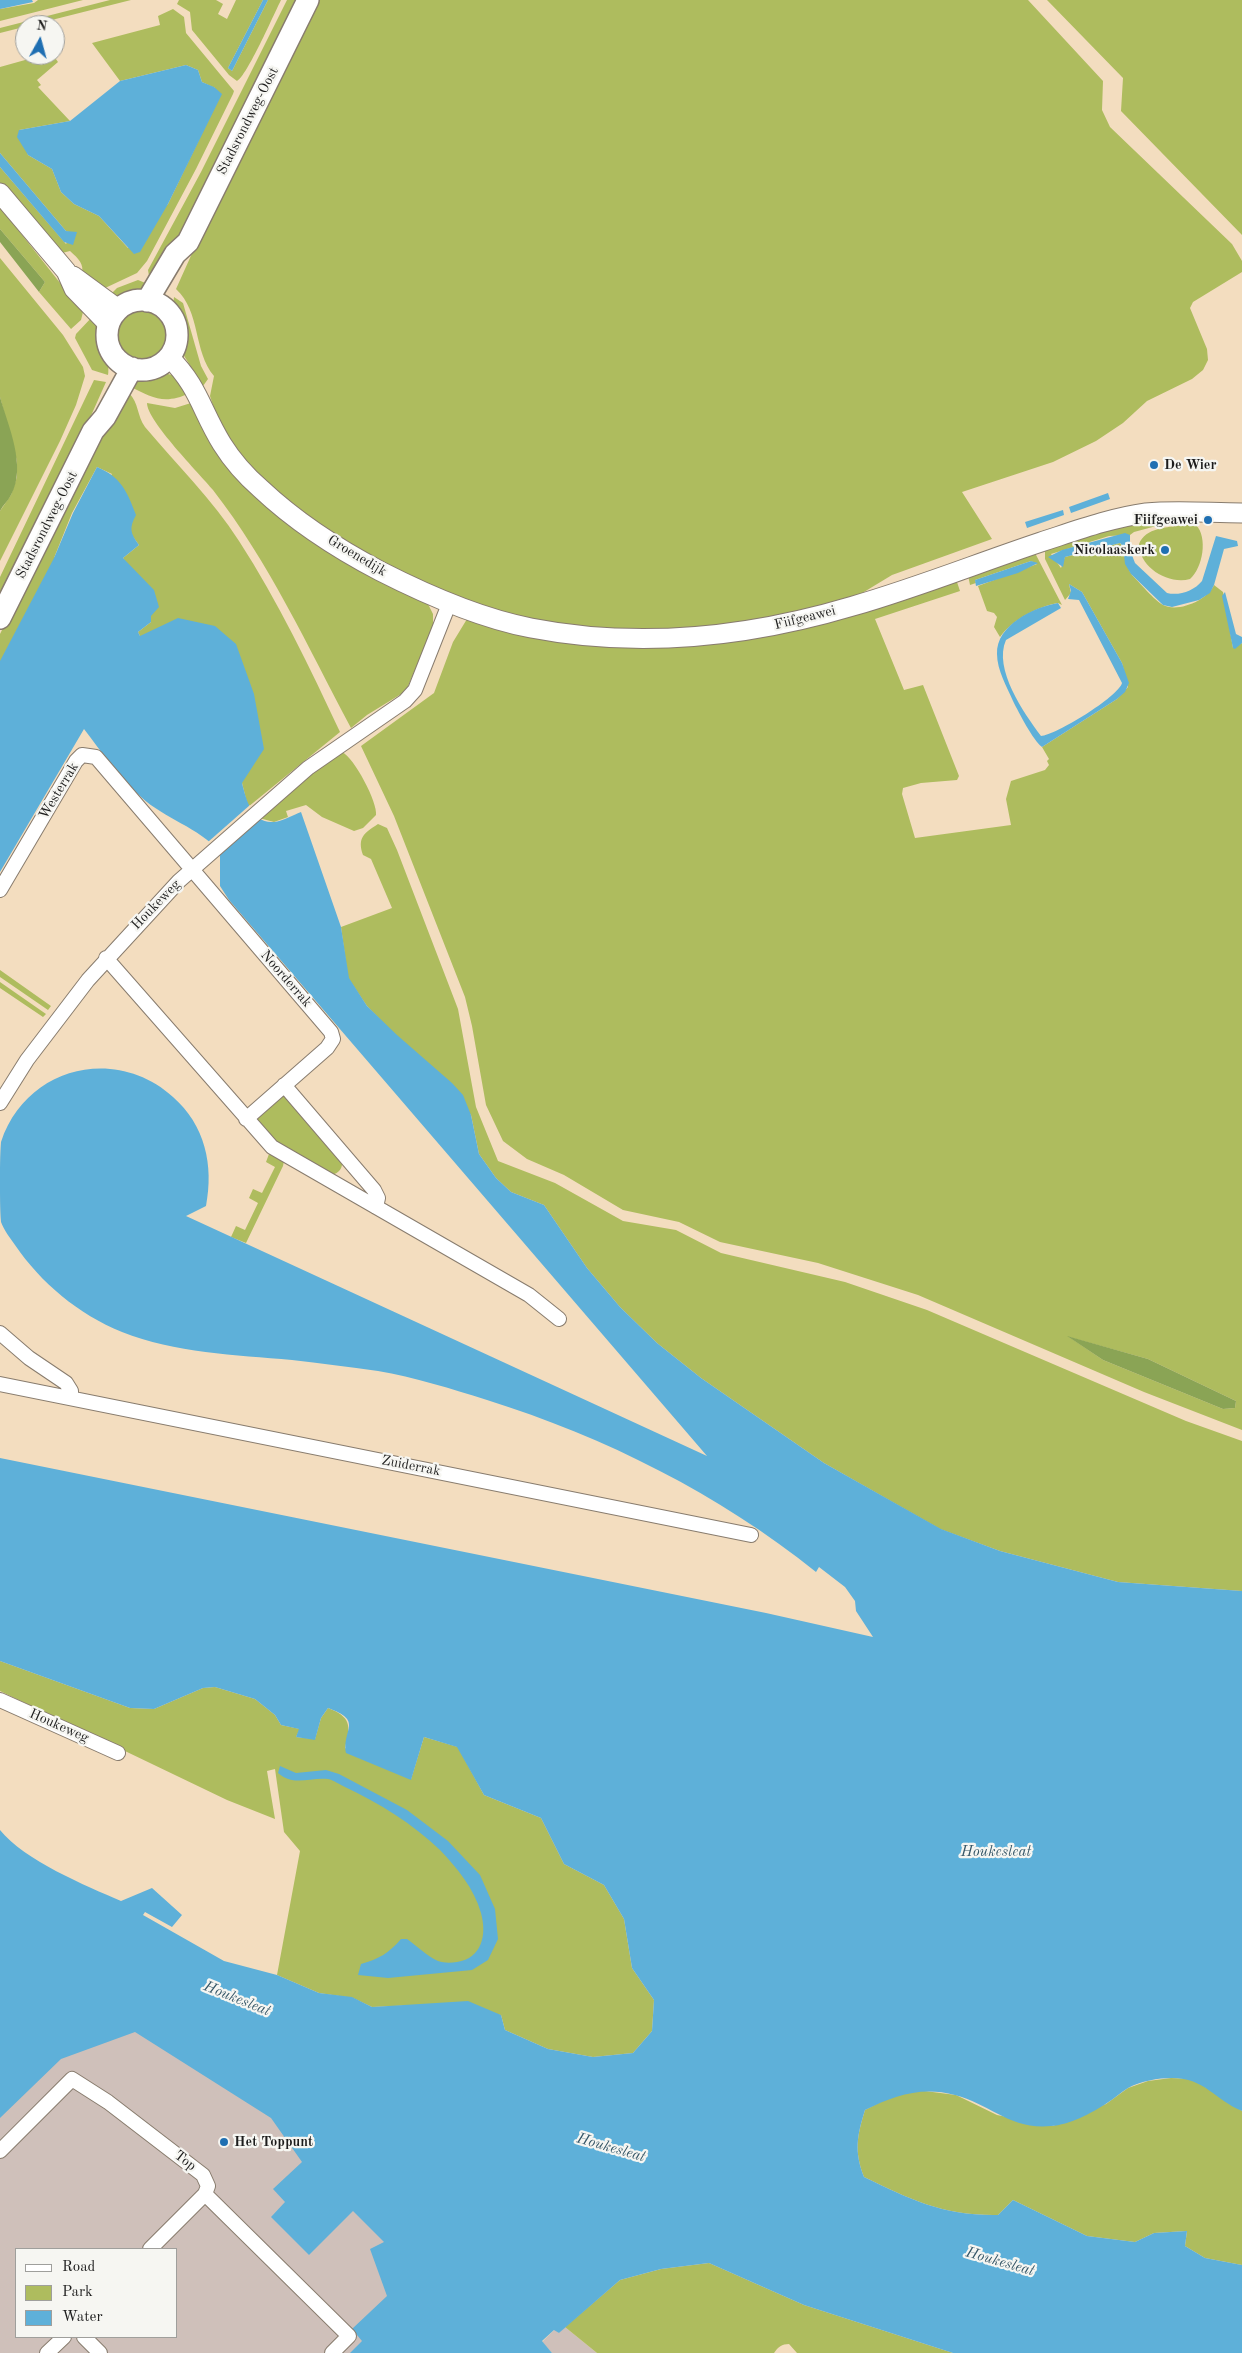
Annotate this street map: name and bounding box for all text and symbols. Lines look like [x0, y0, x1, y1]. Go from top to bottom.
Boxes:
north arrow [15, 15, 65, 65]
text: N [36, 19, 48, 34]
street label: Stadsrondweg-Oost [214, 64, 282, 178]
place label: De Wier [1164, 457, 1217, 473]
marker: De Wier [1148, 459, 1160, 471]
street label: Stadsrondweg-Oost [13, 468, 81, 582]
place label: Fiifgeawei [1133, 512, 1198, 528]
marker: Fiifgeawei [1202, 514, 1214, 526]
street label: Groenedijk [324, 532, 390, 580]
place label: Nicolaaskerk [1074, 542, 1155, 558]
marker: Nicolaaskerk [1159, 544, 1171, 556]
street label: Fiifgeawei [773, 602, 837, 634]
street label: Westerrak [36, 760, 82, 822]
street label: Houkeweg [128, 876, 184, 934]
street label: Noorderrak [257, 947, 315, 1011]
street label: Zuiderrak [380, 1452, 442, 1480]
street label: Houkeweg [27, 1705, 91, 1747]
water label: Houkesleat [961, 1843, 1031, 1861]
water label: Houkesleat [201, 1977, 273, 2021]
water label: Houkesleat [575, 2130, 647, 2166]
place label: Het Toppunt [234, 2134, 313, 2150]
marker: Het Toppunt [218, 2136, 230, 2148]
street label: Top [171, 2147, 199, 2175]
water label: Houkesleat [964, 2244, 1036, 2280]
legend [15, 2248, 178, 2338]
text: Road [62, 2260, 95, 2275]
text: Park [62, 2285, 93, 2300]
text: Water [62, 2310, 103, 2325]

